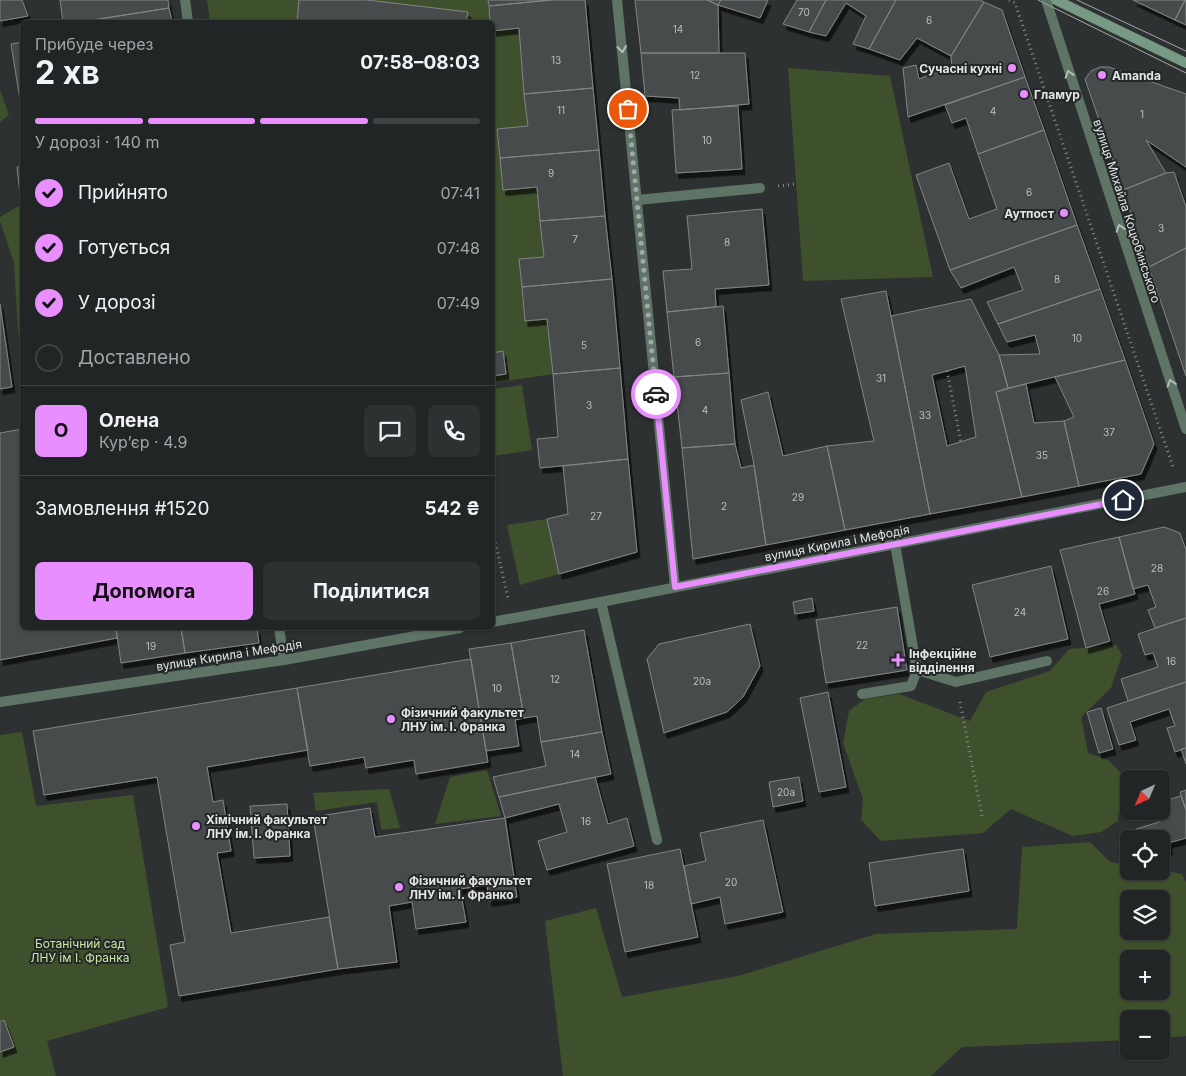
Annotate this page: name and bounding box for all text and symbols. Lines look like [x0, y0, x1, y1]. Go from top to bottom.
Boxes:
house number: 70 [798, 6, 810, 18]
house number: 6 [926, 14, 932, 26]
house number: 14 [673, 23, 683, 35]
text: Прибуде через [35, 34, 153, 54]
one-way arrow [616, 45, 627, 53]
text: 07:58–08:03 [360, 51, 480, 74]
text: 2 хв [35, 53, 100, 92]
house number: 13 [551, 54, 561, 66]
place label: Сучасні кухні [919, 61, 1002, 76]
marker: Сучасні кухні [1006, 62, 1018, 74]
place label: Amanda [1112, 68, 1161, 83]
house number: 12 [690, 69, 700, 81]
marker: Amanda [1096, 69, 1108, 81]
one-way arrow [1065, 70, 1075, 79]
place label: Гламур [1034, 87, 1080, 102]
pin [607, 88, 649, 130]
marker: Гламур [1018, 88, 1030, 100]
icon: bag [614, 95, 642, 123]
house number: 11 [557, 104, 565, 116]
house number: 4 [990, 105, 996, 117]
house number: 1 [1140, 108, 1144, 120]
street label: вулиця Михайла Коцюбинського [1090, 117, 1164, 305]
text: У дорозі · 140 m [35, 132, 159, 152]
house number: 10 [702, 134, 712, 146]
house number: 9 [548, 167, 554, 179]
icon: check [35, 179, 63, 207]
text: Прийнято [78, 181, 168, 204]
text: 07:41 [441, 183, 480, 203]
house number: 6 [1026, 186, 1032, 198]
place label: Аутпост [1004, 206, 1054, 221]
marker: Аутпост [1058, 207, 1070, 219]
house number: 3 [1158, 222, 1164, 234]
one-way arrow [1116, 225, 1126, 233]
house number: 7 [572, 233, 578, 245]
icon: check [35, 234, 63, 262]
text: Готується [78, 236, 170, 259]
house number: 8 [724, 236, 730, 248]
text: 07:48 [437, 238, 480, 258]
house number: 8 [1054, 273, 1060, 285]
icon: check [35, 289, 63, 317]
text: У дорозі [78, 291, 156, 314]
text: 07:49 [437, 293, 480, 313]
house number: 10 [1072, 332, 1082, 344]
house number: 6 [695, 336, 701, 348]
house number: 5 [581, 339, 587, 351]
text: Доставлено [78, 346, 191, 369]
courier [631, 369, 681, 419]
house number: 31 [876, 372, 886, 384]
one-way arrow [1166, 379, 1176, 387]
icon: car [642, 380, 670, 408]
house number: 3 [586, 399, 592, 411]
house number: 4 [702, 404, 708, 416]
button: chat [364, 405, 416, 457]
button: phone [428, 405, 480, 457]
text: Олена [99, 409, 159, 432]
house number: 33 [919, 409, 931, 421]
text: О [54, 419, 68, 442]
house number: 37 [1103, 426, 1115, 438]
text: Кур’єр · 4.9 [99, 432, 187, 452]
house number: 35 [1036, 449, 1048, 461]
pin [1102, 479, 1144, 521]
icon: home [1109, 486, 1137, 514]
house number: 29 [792, 491, 804, 503]
text: Замовлення #1520 [35, 497, 209, 520]
text: 542 ₴ [425, 497, 480, 520]
house number: 2 [721, 500, 727, 512]
house number: 27 [590, 510, 602, 522]
street label: вулиця Кирила і Мефодія [763, 522, 911, 564]
button: Допомога [35, 562, 253, 620]
button: Поділитися [263, 562, 480, 620]
house number: 28 [1151, 562, 1163, 574]
house number: 26 [1097, 585, 1109, 597]
house number: 24 [1014, 606, 1026, 618]
street label: вулиця Кирила і Мефодія [155, 636, 303, 674]
house number: 22 [856, 639, 868, 651]
house number: 19 [146, 640, 156, 652]
place label: Інфекційне відділення [909, 646, 977, 675]
marker: Інфекційне відділення [891, 653, 905, 667]
house number: 16 [1166, 655, 1176, 667]
house number: 12 [550, 673, 560, 685]
house number: 20а [693, 675, 711, 687]
house number: 10 [492, 682, 502, 694]
place label: Фізичний факультет ЛНУ ім. І. Франка [401, 705, 524, 734]
marker: Фізичний факультет ЛНУ ім. І. Франка [385, 713, 397, 725]
house number: 14 [570, 748, 580, 760]
north arrow [1120, 770, 1170, 820]
map controls [1120, 770, 1170, 1060]
house number: 20а [777, 786, 795, 798]
place label: Хімічний факультет ЛНУ ім. І. Франка [206, 812, 327, 841]
house number: 16 [581, 815, 591, 827]
marker: Хімічний факультет ЛНУ ім. І. Франка [190, 820, 202, 832]
button: locate [1120, 830, 1170, 880]
place label: Фізичний факультет ЛНУ ім. І. Франко [409, 873, 532, 902]
house number: 20 [725, 876, 737, 888]
house number: 18 [644, 879, 654, 891]
marker: Фізичний факультет ЛНУ ім. І. Франко [393, 881, 405, 893]
button: layers [1120, 890, 1170, 940]
park label: Ботанічний сад ЛНУ ім І. Франка [31, 936, 129, 965]
button: + [1120, 950, 1170, 1000]
button: − [1120, 1010, 1170, 1060]

